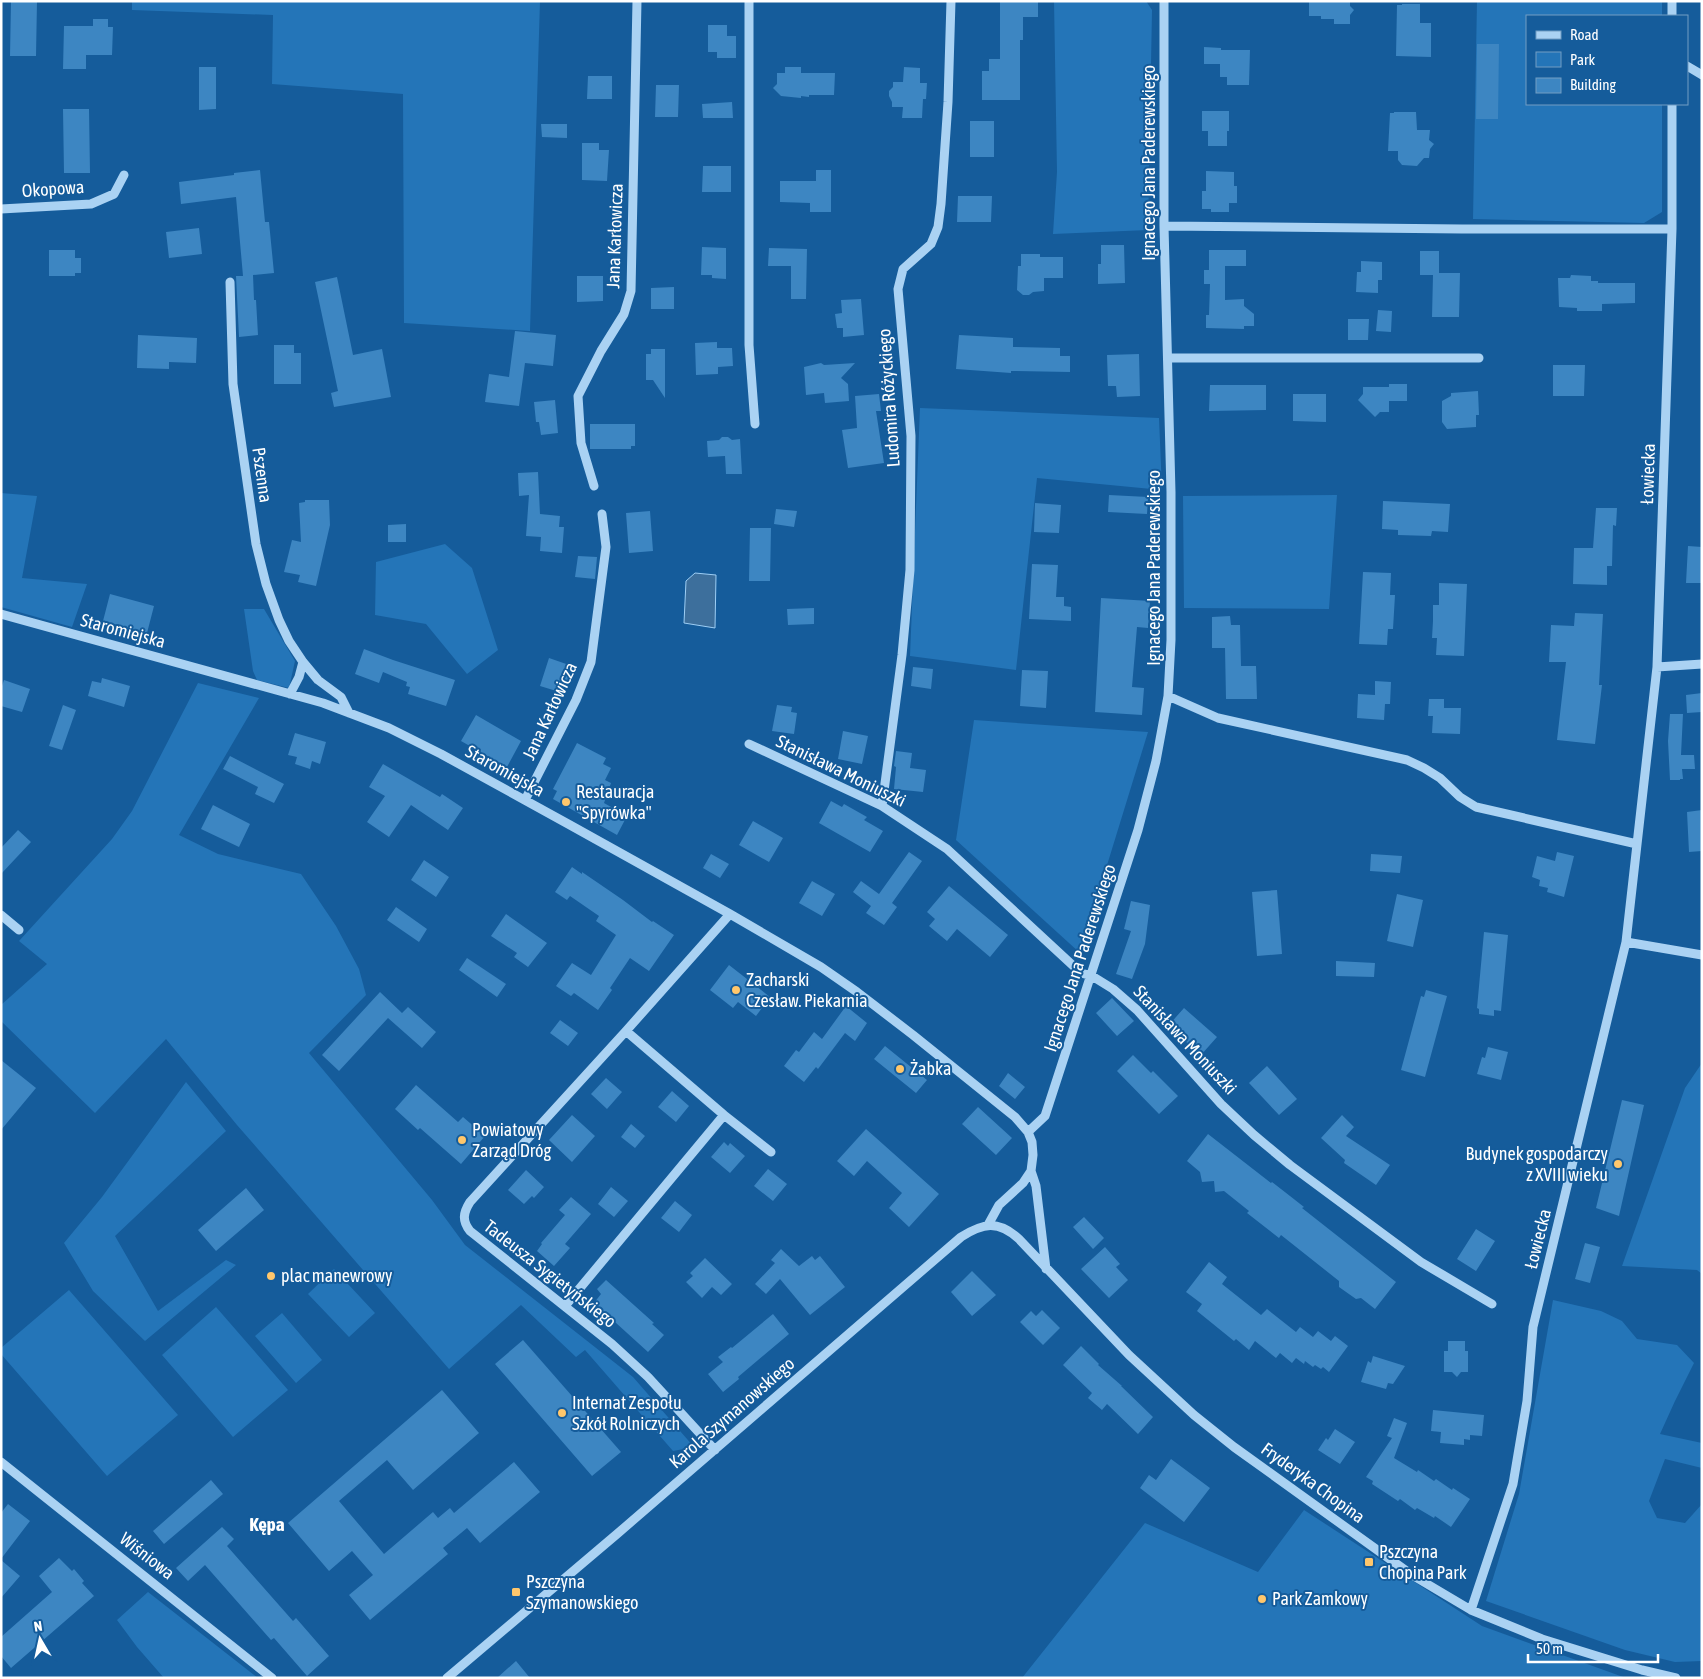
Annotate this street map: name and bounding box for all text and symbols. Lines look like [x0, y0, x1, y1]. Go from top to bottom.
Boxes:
legend [1526, 15, 1688, 105]
text: Road [1570, 26, 1599, 43]
text: Park [1570, 51, 1595, 68]
street label: Ignacego Jana Paderewskiego [1138, 65, 1159, 261]
text: Building [1570, 76, 1616, 93]
street label: Okopowa [21, 176, 85, 201]
street label: Jana Karłowicza [602, 183, 627, 289]
street label: Ludomira Różyckiego [873, 328, 904, 468]
street label: Łowiecka [1636, 443, 1659, 505]
street label: Pszenna [248, 446, 277, 504]
street label: Ignacego Jana Paderewskiego [1143, 470, 1164, 666]
street label: Staromiejska [78, 609, 168, 652]
street label: Jana Karłowicza [518, 659, 581, 763]
street label: Stanisława Moniuszki [773, 730, 909, 811]
street label: Staromiejska [462, 740, 548, 801]
place label: Restauracja "Spyrówka" [576, 781, 654, 823]
marker: Restauracja "Spyrówka" [560, 796, 572, 808]
street label: Ignacego Jana Paderewskiego [1039, 862, 1120, 1054]
place label: Zacharski Czesław. Piekarnia [746, 969, 868, 1011]
street label: Stanisława Moniuszki [1129, 981, 1241, 1099]
marker: Zacharski Czesław. Piekarnia [730, 984, 742, 996]
place label: Żabka [910, 1058, 951, 1079]
marker: Żabka [894, 1063, 906, 1075]
place label: Powiatowy Zarząd Dróg [472, 1119, 551, 1161]
marker: Powiatowy Zarząd Dróg [456, 1134, 468, 1146]
place label: Budynek gospodarczy z XVIII wieku [1466, 1143, 1608, 1185]
marker: Budynek gospodarczy z XVIII wieku [1612, 1158, 1624, 1170]
street label: Łowiecka [1520, 1207, 1555, 1271]
street label: Tadeusza Sygietyńskiego [480, 1215, 621, 1332]
place label: plac manewrowy [281, 1265, 392, 1286]
marker: plac manewrowy [265, 1270, 277, 1282]
street label: Karola Szymanowskiego [665, 1353, 798, 1473]
place label: Internat Zespołu Szkół Rolniczych [572, 1392, 682, 1434]
marker: Internat Zespołu Szkół Rolniczych [556, 1407, 568, 1419]
street label: Fryderyka Chopina [1257, 1438, 1369, 1527]
district label: Kępa [249, 1513, 285, 1535]
street label: Wiśniowa [116, 1528, 179, 1583]
place label: Pszczyna Chopina Park [1379, 1541, 1467, 1583]
marker: Pszczyna Chopina Park [1363, 1556, 1375, 1568]
place label: Pszczyna Szymanowskiego [526, 1571, 638, 1613]
marker: Pszczyna Szymanowskiego [510, 1586, 522, 1598]
place label: Park Zamkowy [1272, 1588, 1368, 1609]
marker: Park Zamkowy [1256, 1593, 1268, 1605]
north arrow [15, 1614, 65, 1664]
text: N [33, 1618, 43, 1635]
scale bar [1528, 1632, 1658, 1664]
text: 50 m [1536, 1640, 1563, 1657]

